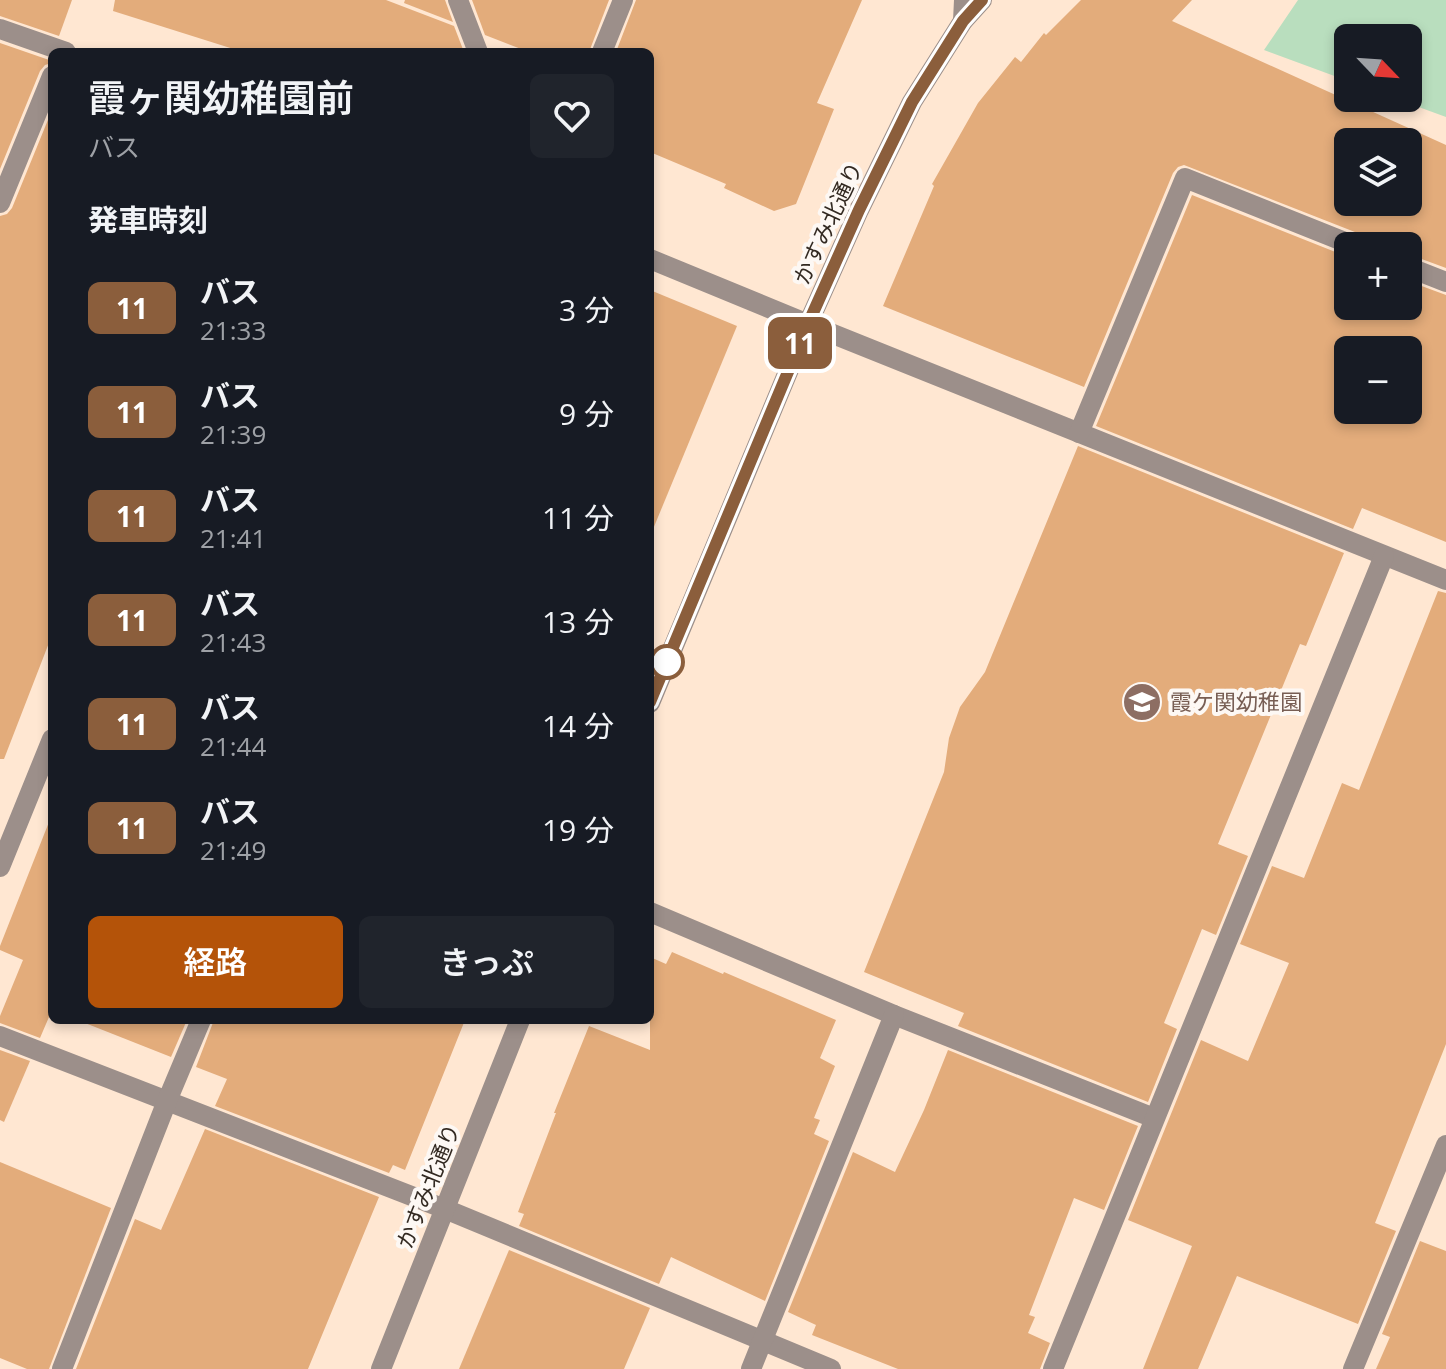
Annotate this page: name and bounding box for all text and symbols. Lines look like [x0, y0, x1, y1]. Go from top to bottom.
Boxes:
north arrow [1334, 24, 1422, 112]
map controls [1334, 24, 1422, 424]
text: 霞ヶ関幼稚園前 [88, 71, 354, 123]
button: heart [530, 74, 614, 158]
button: layers [1334, 128, 1422, 216]
text: バス [88, 129, 140, 165]
street label: かすみ北通り [786, 156, 869, 289]
text: 発車時刻 [88, 199, 208, 240]
button: + [1334, 232, 1422, 320]
text: バス [200, 271, 260, 312]
text: 11 [116, 289, 148, 327]
text: 3 分 [559, 289, 614, 330]
text: 21:33 [200, 312, 266, 348]
line badge: 11 [764, 317, 836, 369]
text: 11 [784, 324, 816, 362]
button: − [1334, 336, 1422, 424]
text: バス [200, 375, 260, 416]
text: 11 [116, 393, 148, 431]
text: 9 分 [559, 393, 614, 434]
text: 21:39 [200, 416, 266, 452]
text: バス [200, 479, 260, 520]
text: 11 [116, 497, 148, 535]
text: 11 分 [542, 497, 614, 538]
text: 21:41 [200, 520, 266, 556]
text: バス [200, 583, 260, 624]
text: 11 [116, 601, 148, 639]
text: 13 分 [542, 601, 614, 642]
text: 21:43 [200, 624, 266, 660]
unlabelled marker [650, 645, 684, 679]
school or university icon: 霞ケ関幼稚園 [1121, 681, 1163, 723]
place label: 霞ケ関幼稚園 [1170, 686, 1302, 716]
text: バス [200, 687, 260, 728]
text: 11 [116, 705, 148, 743]
text: 14 分 [542, 705, 614, 746]
text: 21:44 [200, 728, 266, 764]
text: バス [200, 791, 260, 832]
text: 11 [116, 809, 148, 847]
text: 19 分 [542, 809, 614, 850]
text: 21:49 [200, 832, 266, 868]
button: 経路 [88, 916, 343, 1008]
button: きっぷ [359, 916, 614, 1008]
street label: かすみ北通り [388, 1119, 466, 1252]

